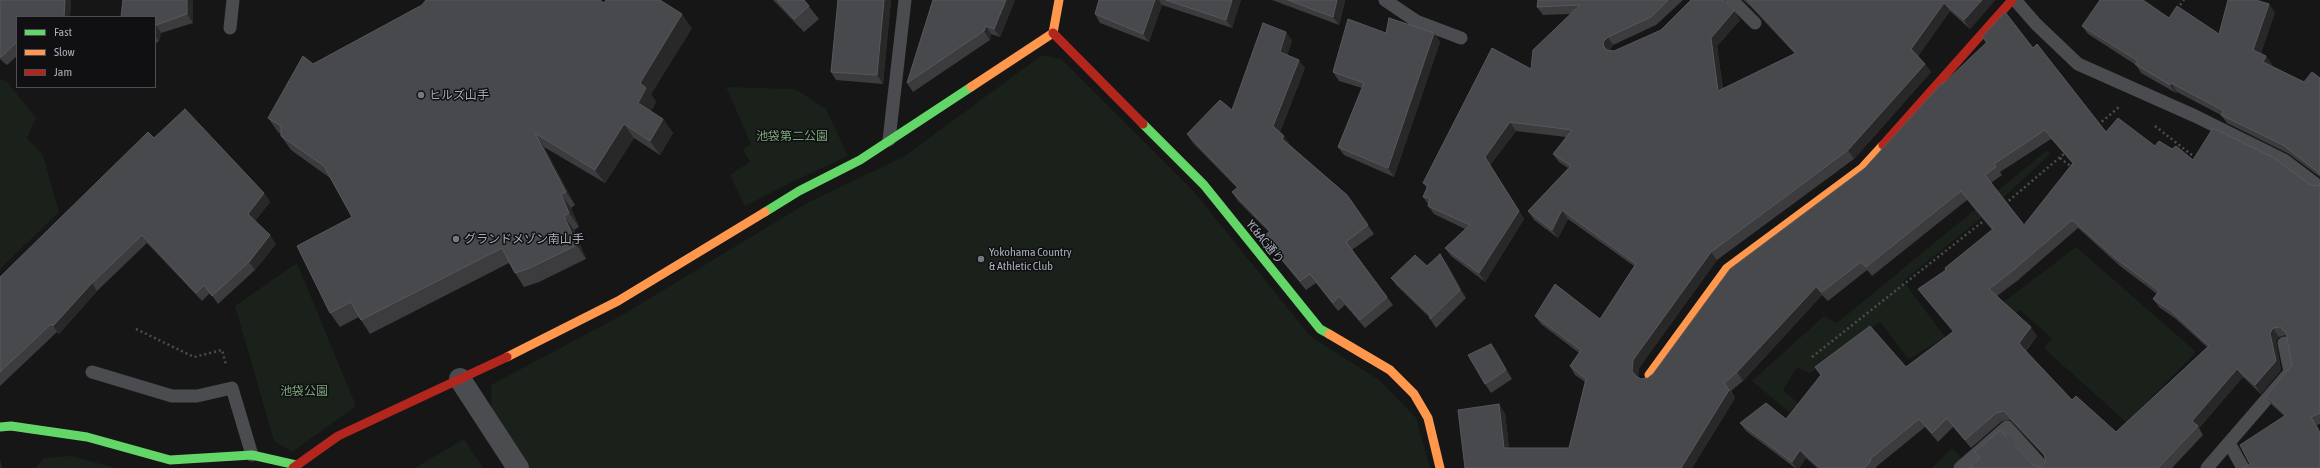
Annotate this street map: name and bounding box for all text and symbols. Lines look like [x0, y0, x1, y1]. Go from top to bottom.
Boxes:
legend [16, 16, 156, 88]
text: Fast [54, 25, 72, 39]
text: Slow [54, 45, 75, 59]
text: Jam [54, 65, 72, 79]
place label: ヒルズ山手 [429, 88, 489, 102]
marker: ヒルズ山手 [416, 90, 426, 100]
park label: 池袋第二公園 [756, 129, 828, 143]
street label: YC&AC通り [1243, 217, 1287, 267]
place label: グランドメゾン南山手 [464, 232, 584, 246]
marker: グランドメゾン南山手 [451, 234, 461, 244]
place label: Yokohama Country & Athletic Club [989, 245, 1072, 273]
marker: Yokohama Country & Athletic Club [976, 254, 986, 264]
park label: 池袋公園 [280, 384, 328, 398]

